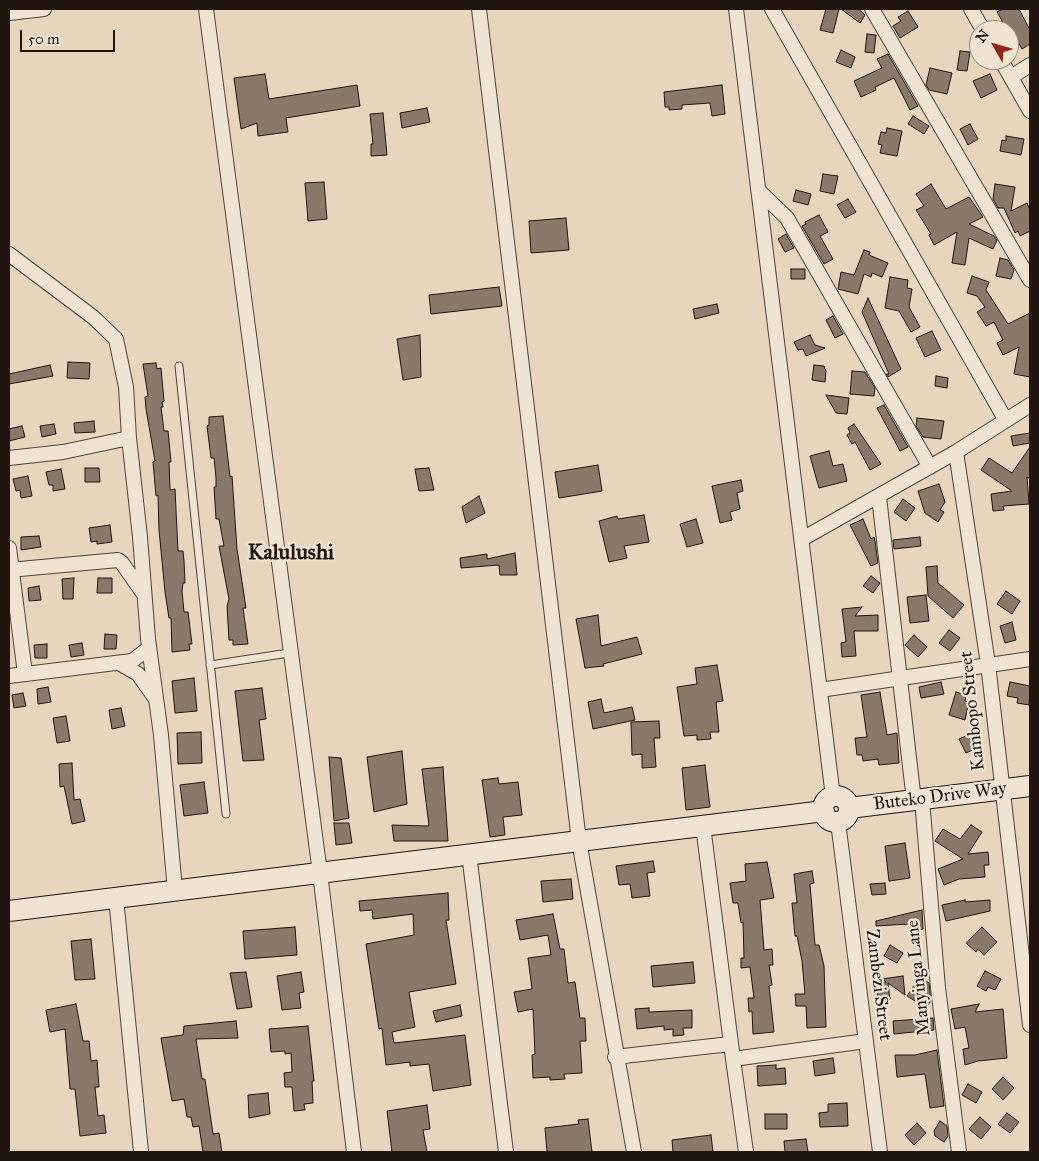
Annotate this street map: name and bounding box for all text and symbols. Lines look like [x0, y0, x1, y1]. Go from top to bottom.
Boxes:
scale bar [22, 20, 118, 52]
north arrow [969, 20, 1019, 70]
text: N [972, 26, 993, 46]
text: 50 m [28, 30, 60, 48]
district label: Kalulushi [248, 541, 334, 567]
street label: Kambopo Street [956, 650, 990, 772]
street label: Buteko Drive Way [872, 778, 1008, 816]
street label: Manyinga Lane [902, 919, 936, 1037]
street label: Zambezi Street [860, 928, 896, 1042]

